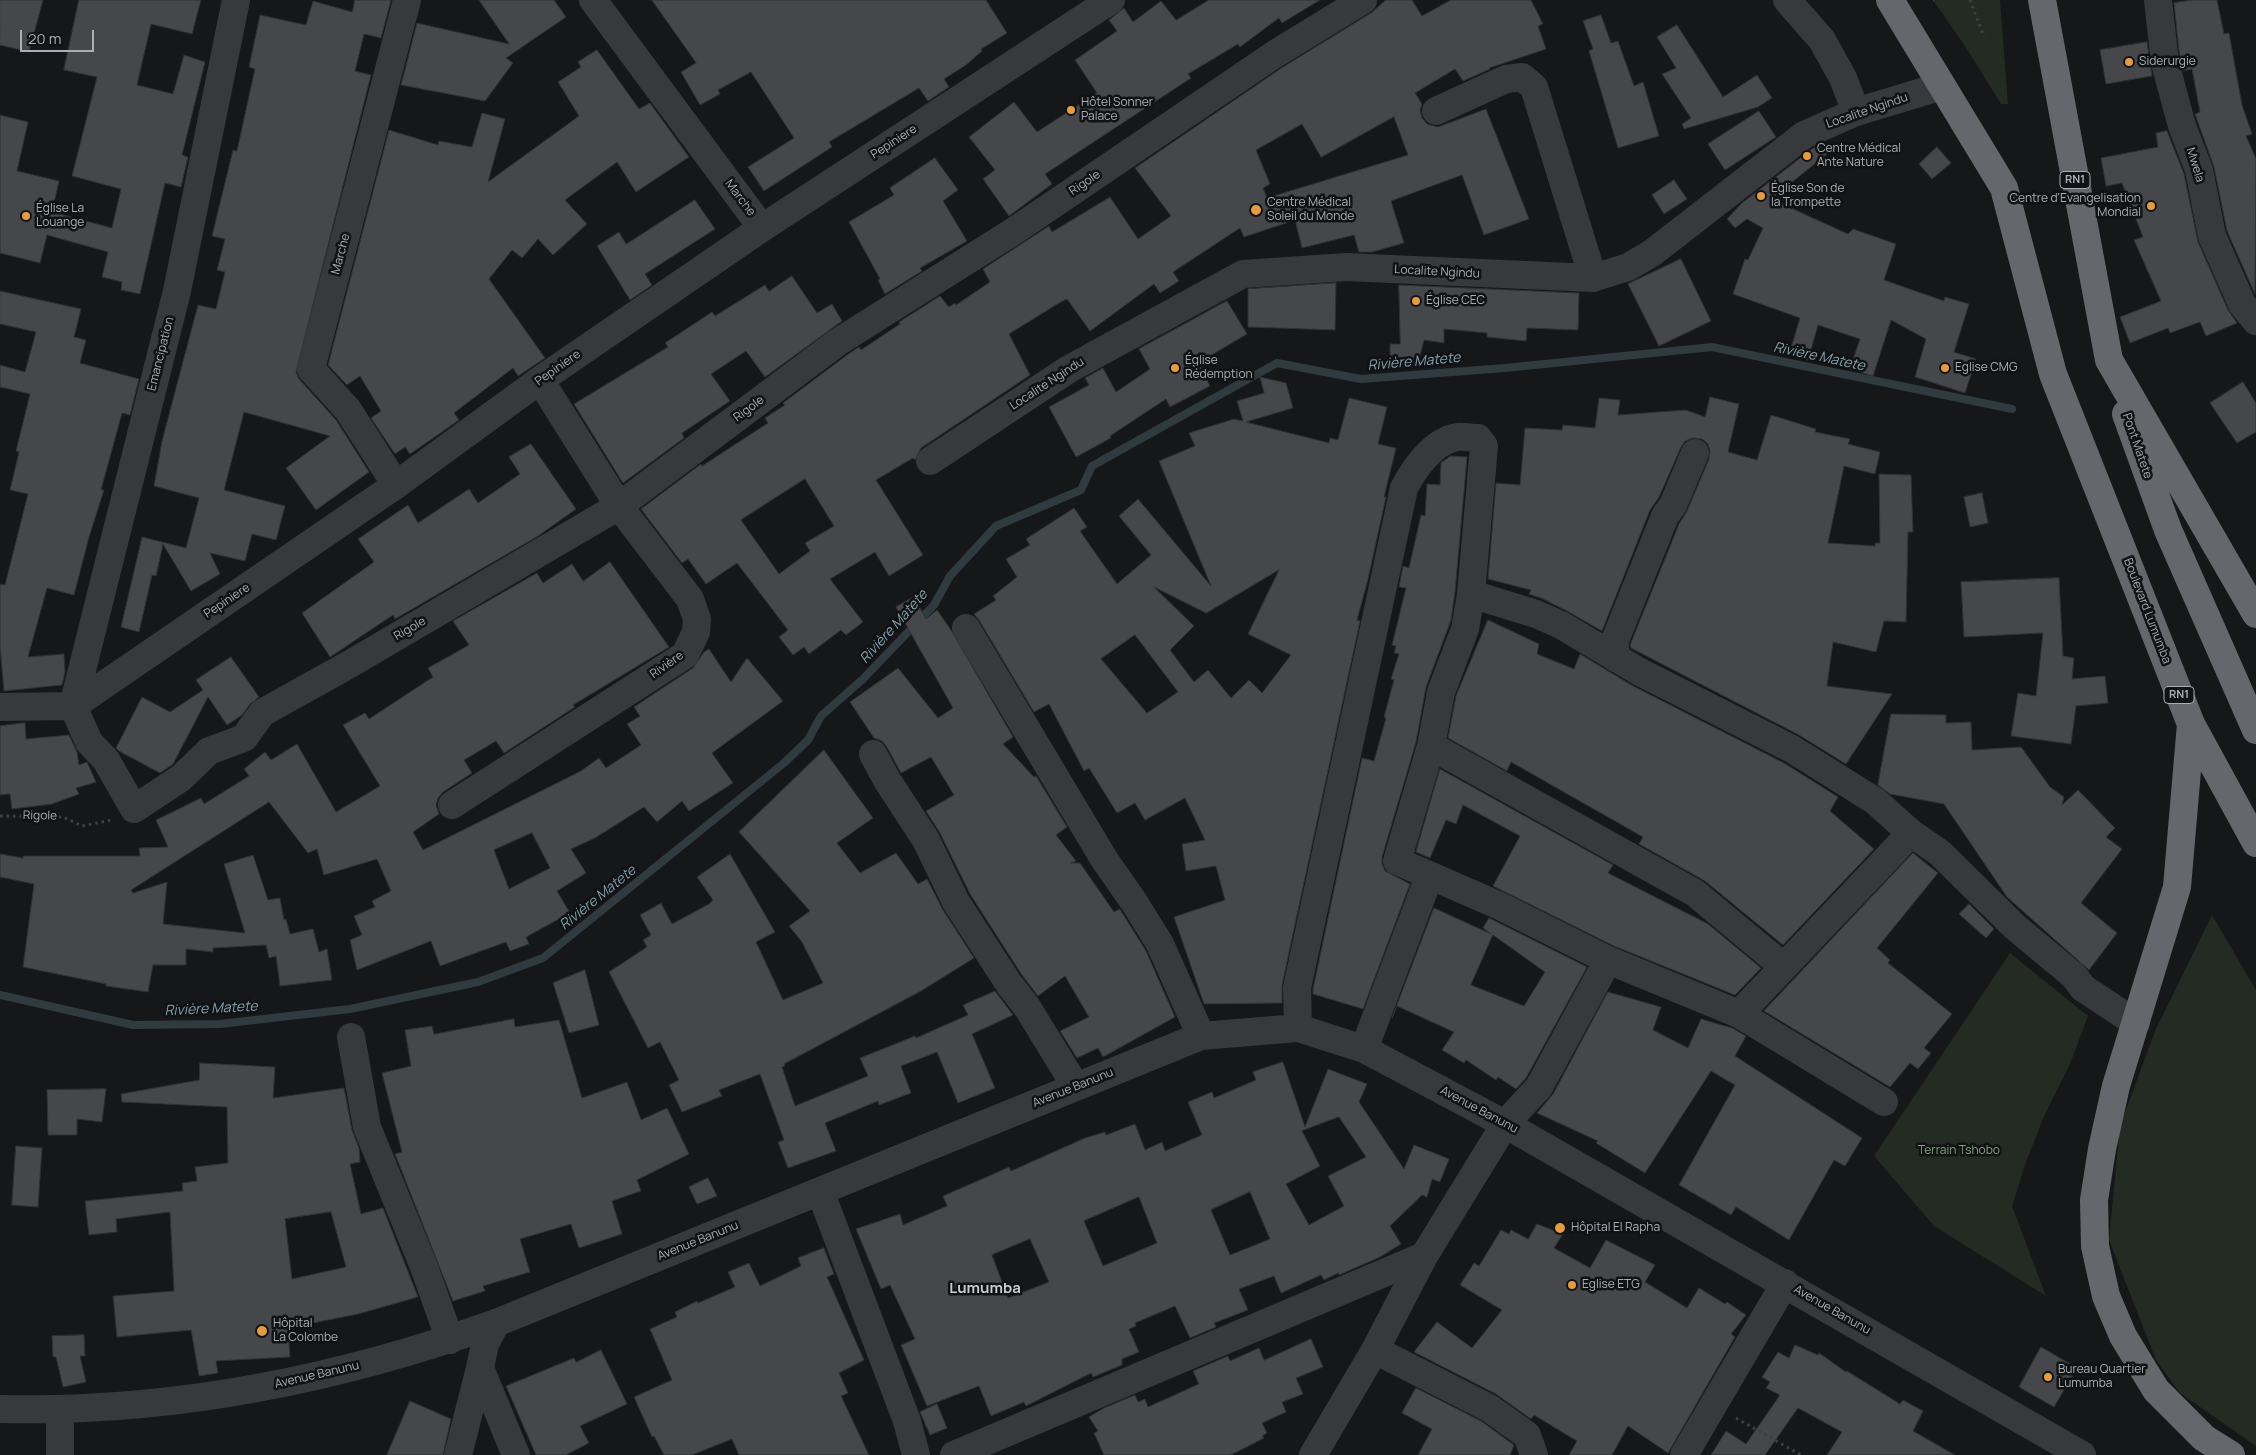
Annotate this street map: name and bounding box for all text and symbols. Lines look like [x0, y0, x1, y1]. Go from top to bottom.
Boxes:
scale bar [22, 20, 96, 52]
text: 20 m [28, 28, 61, 49]
place label: Siderurgie [2139, 55, 2196, 69]
marker: Siderurgie [2123, 56, 2135, 68]
street label: Localite Ngindu [1824, 90, 1910, 132]
place label: Hôtel Sonner Palace [1081, 96, 1153, 124]
marker: Hôtel Sonner Palace [1065, 104, 1077, 116]
street label: Pepiniere [868, 122, 920, 162]
place label: Centre Médical Ante Nature [1817, 142, 1901, 170]
street label: Mwela [2183, 146, 2207, 184]
marker: Centre Médical Ante Nature [1801, 150, 1813, 162]
street label: Rigole [1067, 167, 1103, 199]
road number: RN1 [2060, 172, 2090, 188]
street label: Marche [722, 177, 758, 219]
place label: Église Son de la Trompette [1771, 182, 1844, 210]
marker: Église Son de la Trompette [1755, 190, 1767, 202]
place label: Centre d'Evangelisation Mondial [2009, 192, 2141, 220]
place label: Centre Médical Soleil du Monde [1267, 196, 1354, 224]
marker: Centre d'Evangelisation Mondial [2145, 200, 2157, 212]
place label: Église La Louange [36, 202, 84, 230]
marker: Centre Médical Soleil du Monde [1249, 203, 1263, 217]
marker: Église La Louange [20, 210, 32, 222]
street label: Marche [329, 232, 353, 276]
street label: Localite Ngindu [1394, 263, 1480, 281]
place label: Église CEC [1426, 294, 1485, 308]
marker: Église CEC [1410, 295, 1422, 307]
street label: Emancipation [145, 316, 177, 392]
water label: Rivière Matete [1772, 339, 1866, 375]
street label: Pepiniere [533, 347, 583, 389]
water label: Rivière Matete [1367, 350, 1461, 374]
place label: Église Rédemption [1185, 354, 1253, 382]
street label: Localite Ngindu [1007, 355, 1087, 413]
place label: Eglise CMG [1955, 361, 2017, 375]
marker: Église Rédemption [1169, 362, 1181, 374]
marker: Eglise CMG [1939, 362, 1951, 374]
street label: Rigole [731, 393, 767, 425]
street label: Pont Matete [2119, 411, 2155, 481]
street label: Boulevard Lumumba [2120, 556, 2174, 666]
street label: Pepiniere [201, 580, 253, 622]
water label: Rivière Matete [857, 587, 931, 667]
street label: Rigole [392, 614, 428, 644]
street label: Rivière [648, 648, 686, 682]
road number: RN1 [2164, 686, 2194, 704]
street label: Rigole [23, 809, 57, 823]
water label: Rivière Matete [557, 862, 639, 934]
water label: Rivière Matete [164, 998, 258, 1020]
street label: Avenue Banunu [1030, 1065, 1116, 1111]
street label: Avenue Banunu [1438, 1083, 1520, 1137]
park label: Terrain Tshobo [1918, 1144, 2000, 1158]
street label: Avenue Banunu [655, 1218, 741, 1264]
marker: Hôpital El Rapha [1553, 1221, 1567, 1235]
place label: Hôpital El Rapha [1571, 1221, 1660, 1235]
place label: Eglise ETG [1582, 1278, 1640, 1292]
marker: Eglise ETG [1566, 1279, 1578, 1291]
district label: Lumumba [949, 1280, 1021, 1298]
street label: Avenue Banunu [1791, 1282, 1873, 1338]
place label: Hôpital La Colombe [273, 1317, 338, 1345]
marker: Hôpital La Colombe [255, 1324, 269, 1338]
street label: Avenue Banunu [273, 1358, 361, 1392]
place label: Bureau Quartier Lumumba [2058, 1363, 2146, 1391]
marker: Bureau Quartier Lumumba [2042, 1371, 2054, 1383]

